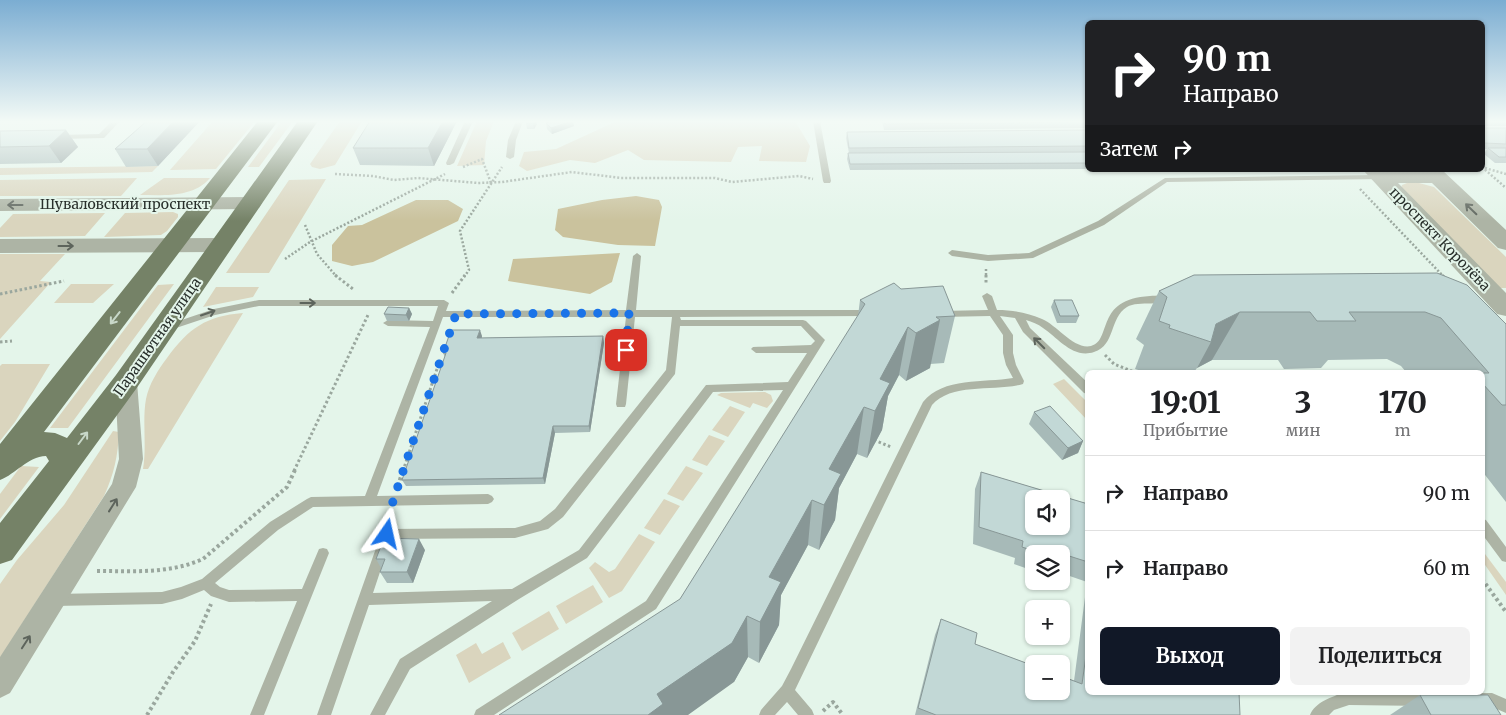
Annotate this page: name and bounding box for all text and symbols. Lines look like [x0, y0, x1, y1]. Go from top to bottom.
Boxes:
text: 90 m [1183, 37, 1271, 81]
icon: right [1100, 40, 1165, 105]
text: Направо [1183, 80, 1279, 108]
icon: right [1168, 135, 1196, 163]
text: Затем [1100, 137, 1158, 161]
street label: проспект Королёва [1386, 183, 1495, 295]
street label: Шуваловский проспект [40, 195, 211, 213]
one-way arrow [7, 200, 24, 210]
one-way arrow [1464, 203, 1477, 215]
one-way arrow [58, 241, 74, 251]
street label: Парашютная улица [109, 274, 205, 400]
one-way arrow [299, 298, 315, 308]
one-way arrow [200, 308, 215, 317]
one-way arrow [109, 311, 120, 324]
pin [605, 329, 647, 371]
icon: arrive [612, 336, 640, 364]
one-way arrow [1033, 337, 1045, 349]
text: 19:01 [1150, 383, 1221, 421]
text: 3 [1294, 383, 1312, 421]
text: 170 [1378, 383, 1427, 421]
text: Прибытие [1143, 420, 1228, 440]
text: мин [1286, 420, 1320, 440]
text: m [1395, 420, 1411, 440]
one-way arrow [78, 432, 89, 445]
icon: right [1100, 479, 1128, 507]
text: Направо [1143, 481, 1228, 505]
text: 90 m [1423, 481, 1470, 505]
map controls [1025, 490, 1070, 700]
button: sound [1025, 490, 1070, 535]
one-way arrow [108, 498, 118, 512]
position arrow [360, 507, 412, 559]
button: layers [1025, 545, 1070, 590]
icon: right [1100, 554, 1128, 582]
text: Направо [1143, 556, 1228, 580]
text: 60 m [1423, 556, 1470, 580]
button: + [1025, 600, 1070, 645]
button: Выход [1100, 627, 1280, 685]
button: Поделиться [1290, 627, 1470, 685]
one-way arrow [21, 635, 32, 649]
button: − [1025, 655, 1070, 700]

